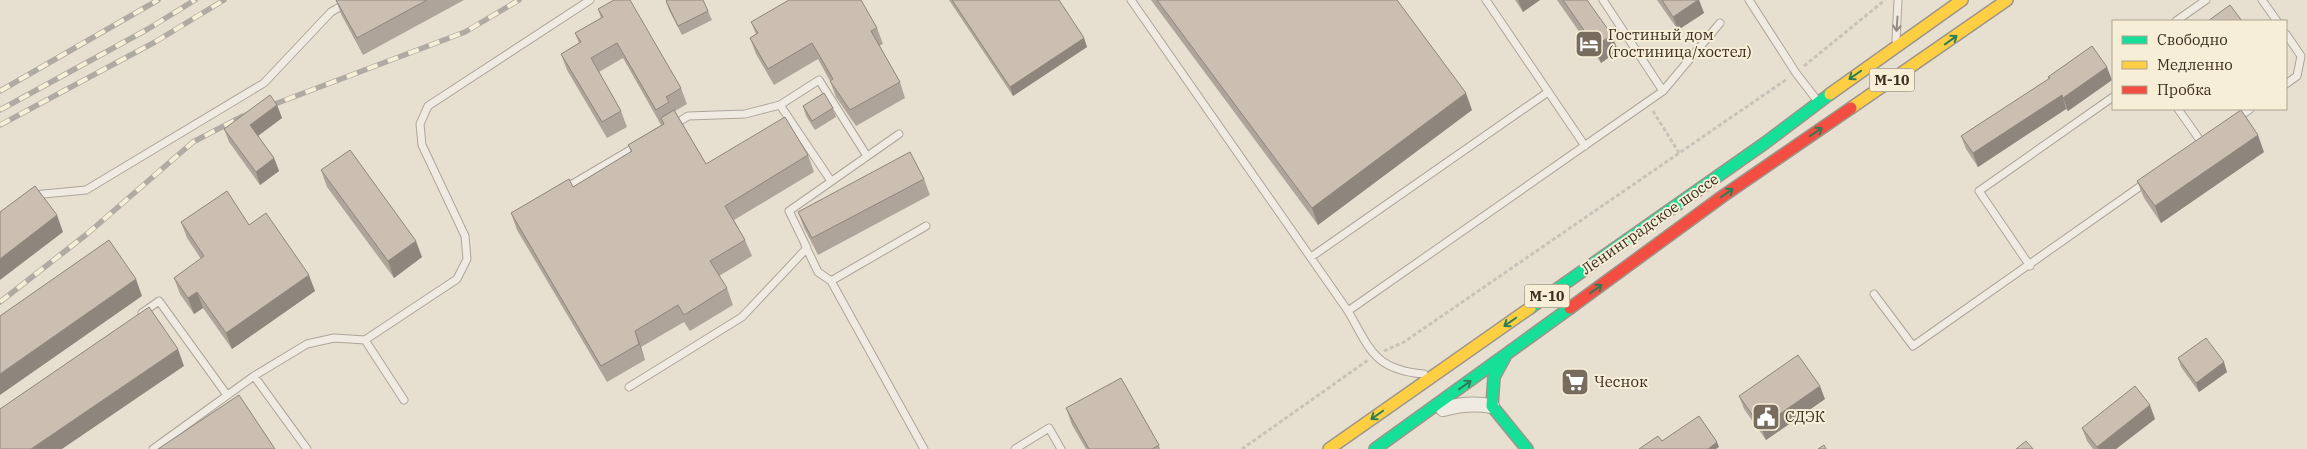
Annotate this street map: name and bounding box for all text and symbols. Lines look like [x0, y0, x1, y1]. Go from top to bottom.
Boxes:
one-way arrow [1892, 15, 1901, 31]
legend [2112, 20, 2287, 110]
place label: Гостиный дом (гостиница/хостел) [1608, 25, 1752, 61]
hotel icon: Гостиный дом (гостиница/хостел) [1574, 29, 1604, 59]
text: Свободно [2157, 30, 2228, 49]
one-way arrow [1943, 35, 1957, 45]
text: Медленно [2157, 55, 2233, 74]
road number: М-10 [1870, 68, 1914, 92]
one-way arrow [1849, 70, 1863, 80]
text: Пробка [2157, 80, 2212, 99]
one-way arrow [1809, 127, 1823, 137]
street label: Ленинградское шоссе [1577, 169, 1722, 278]
one-way arrow [1720, 188, 1734, 198]
road number: М-10 [1524, 284, 1570, 308]
one-way arrow [1589, 284, 1603, 294]
one-way arrow [1503, 317, 1517, 327]
supermarket icon: Чеснок [1560, 367, 1590, 397]
place label: Чеснок [1594, 372, 1648, 391]
one-way arrow [1458, 380, 1472, 390]
public building icon: СДЭК [1751, 402, 1781, 432]
place label: СДЭК [1785, 407, 1826, 426]
one-way arrow [1370, 410, 1384, 420]

